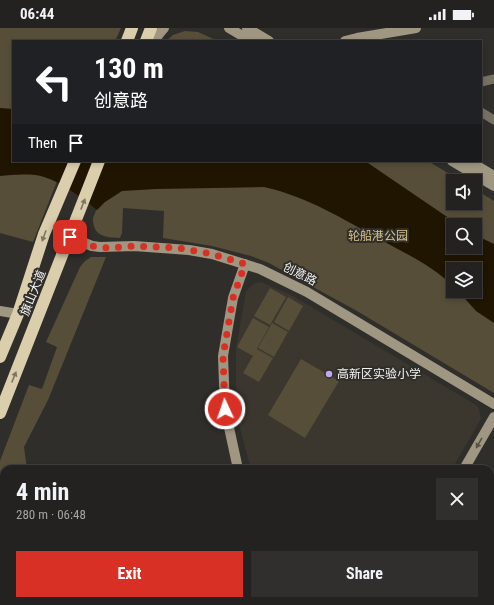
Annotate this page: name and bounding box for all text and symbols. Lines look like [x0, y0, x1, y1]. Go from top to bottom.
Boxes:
text: 06:44 [20, 5, 54, 23]
text: 130 m [94, 52, 164, 85]
icon: left [28, 56, 80, 108]
text: 创意路 [94, 90, 148, 111]
icon: arrive [65, 132, 87, 154]
text: Then [28, 134, 57, 152]
map controls [446, 174, 482, 298]
button: sound [446, 174, 482, 210]
one-way arrow [80, 198, 86, 210]
button: search [446, 218, 482, 254]
pin [53, 220, 87, 254]
icon: arrive [59, 226, 81, 248]
park label: 轮船港公园 [348, 229, 408, 243]
one-way arrow [40, 230, 46, 242]
street label: 创意路 [281, 260, 319, 288]
button: layers [446, 262, 482, 298]
street label: 旗山大道 [18, 268, 48, 318]
place label: 高新区实验小学 [337, 367, 421, 381]
marker: 高新区实验小学 [324, 369, 334, 379]
one-way arrow [12, 371, 18, 383]
position arrow [204, 388, 246, 430]
one-way arrow [475, 437, 482, 449]
text: 4 min [16, 478, 69, 506]
button: close [436, 478, 478, 520]
text: 280 m · 06:48 [16, 507, 86, 522]
button: Exit [16, 551, 243, 597]
button: Share [251, 551, 478, 597]

